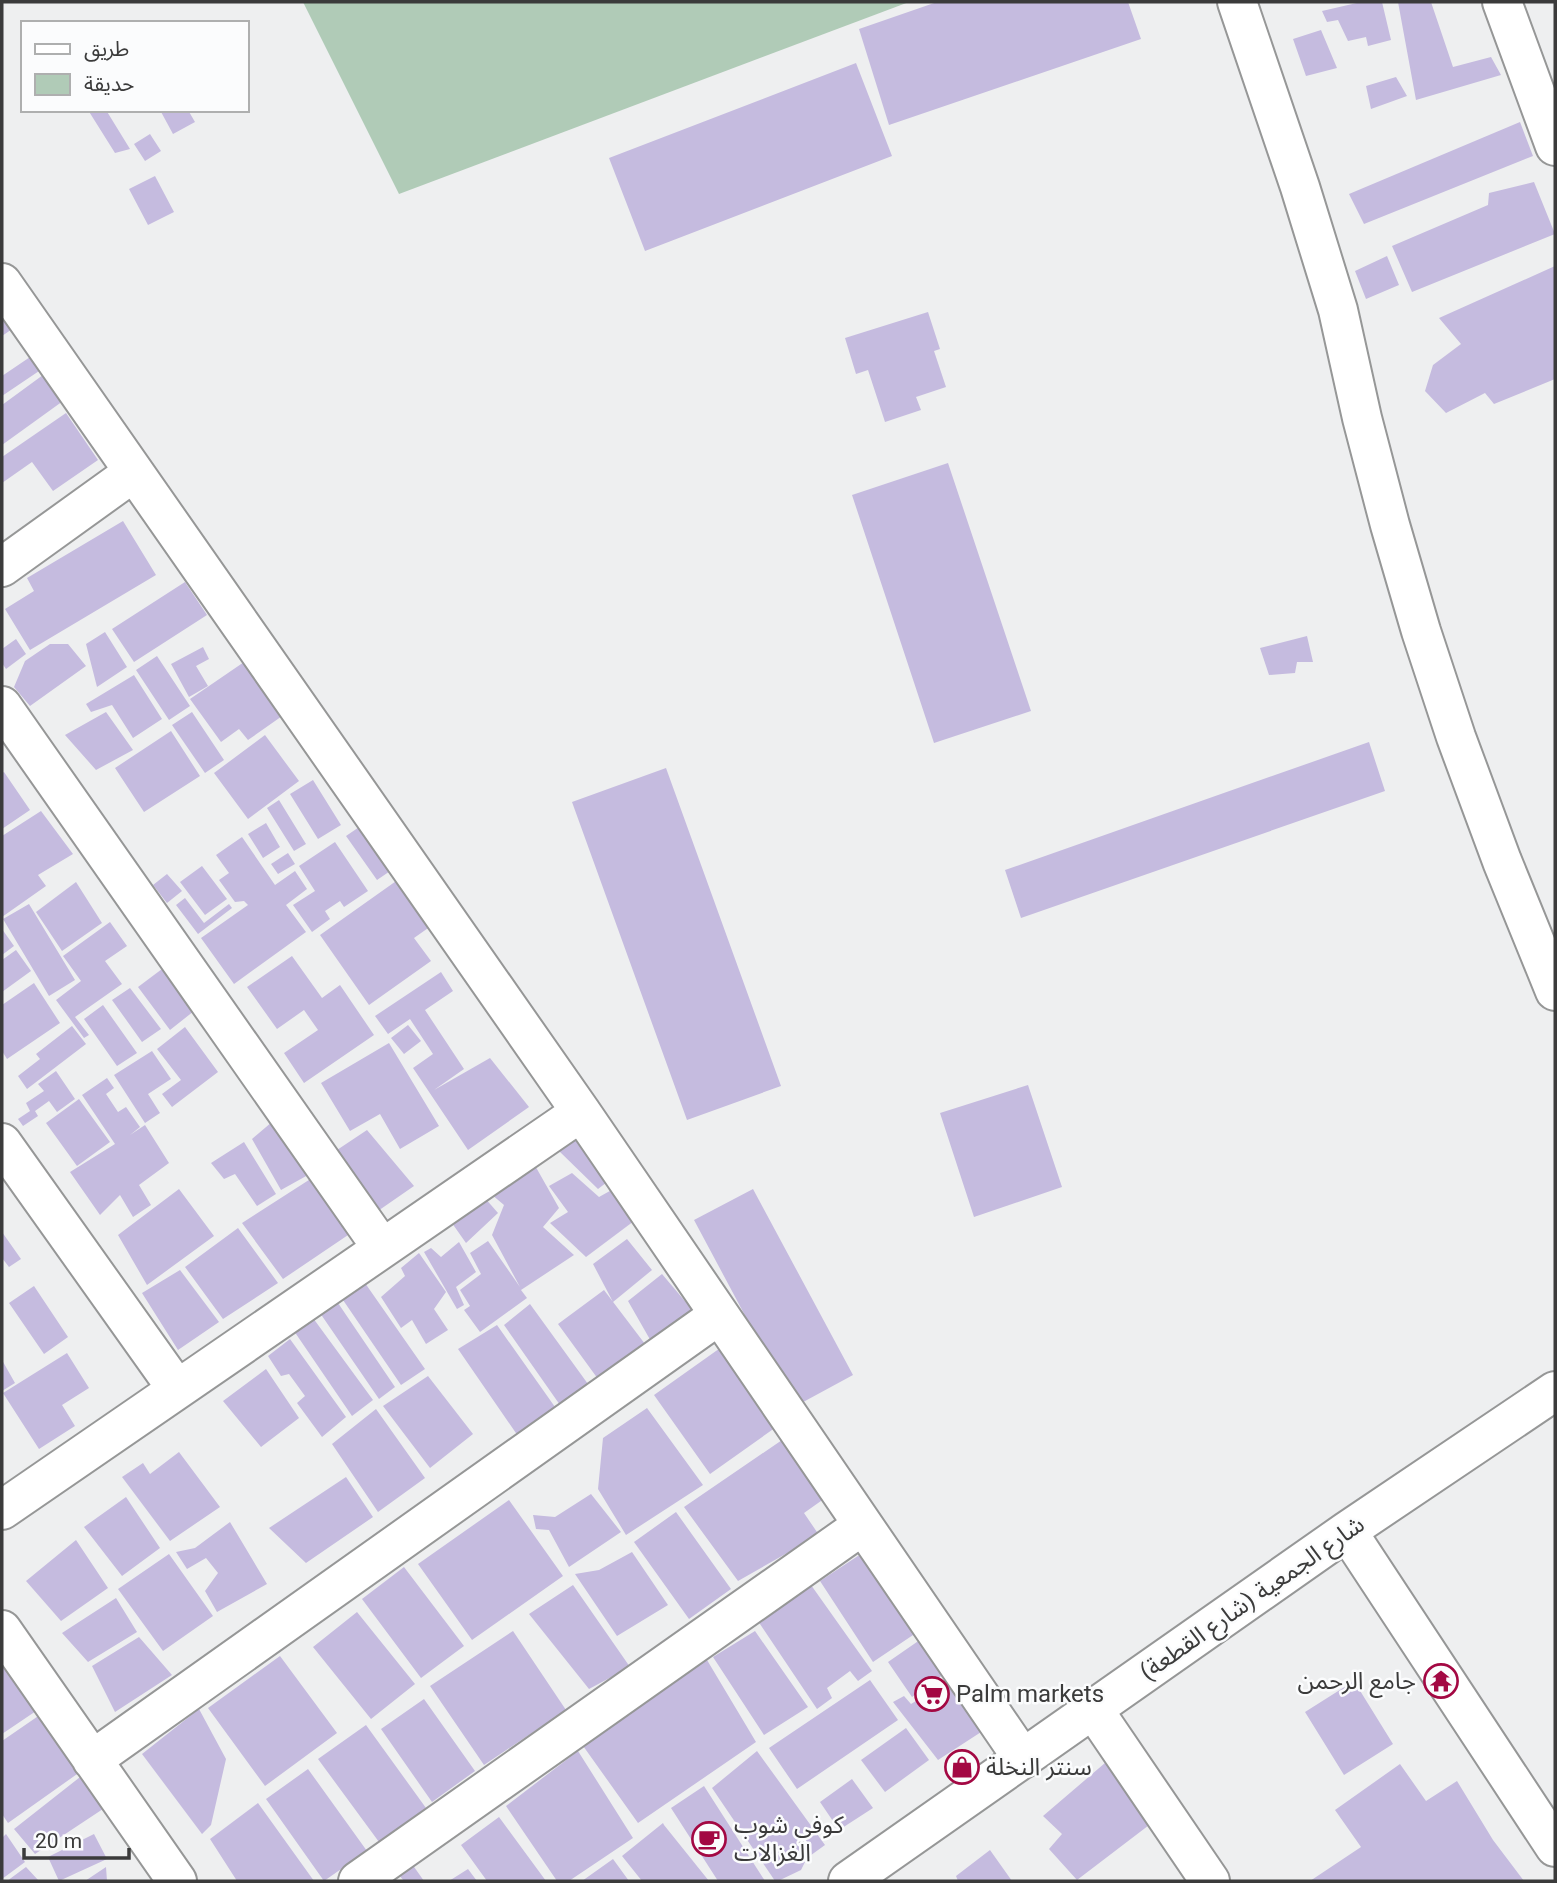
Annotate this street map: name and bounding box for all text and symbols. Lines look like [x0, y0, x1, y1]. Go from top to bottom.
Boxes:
legend [21, 21, 248, 112]
text: طريق [84, 37, 129, 62]
text: حديقة [84, 72, 134, 96]
street label: شارع الجمعية (شارع القطعة) [1135, 1510, 1371, 1689]
temple icon: جامع الرحمن [1422, 1662, 1460, 1700]
place label: جامع الرحمن [1298, 1667, 1416, 1698]
supermarket icon: Palm markets [913, 1675, 951, 1713]
place label: Palm markets [956, 1680, 1104, 1708]
shop icon: سنتر النخلة [943, 1748, 981, 1786]
place label: سنتر النخلة [986, 1753, 1092, 1781]
place label: كوفي شوب الغزالات [734, 1811, 845, 1867]
scale bar [24, 1816, 130, 1860]
cafe icon: كوفي شوب الغزالات [690, 1820, 728, 1858]
text: 20 m [35, 1829, 82, 1853]

